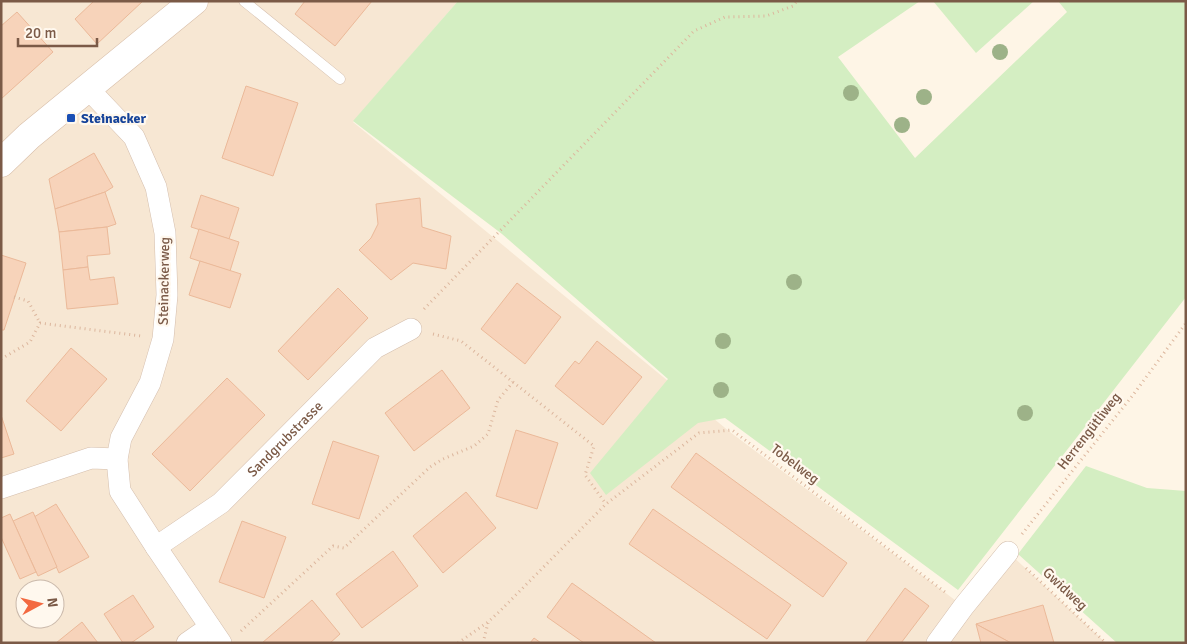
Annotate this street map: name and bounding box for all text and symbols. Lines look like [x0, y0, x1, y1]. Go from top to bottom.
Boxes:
scale bar [18, 15, 96, 47]
text: 20 m [25, 24, 56, 42]
place label: Steinacker [81, 110, 147, 127]
marker: Steinacker [65, 112, 77, 124]
street label: Steinackerweg [155, 237, 173, 325]
street label: Herrengütliweg [1054, 389, 1124, 473]
street label: Sandgrubstrasse [244, 397, 326, 480]
street label: Tobelweg [768, 440, 822, 488]
street label: Gwidweg [1039, 564, 1091, 614]
north arrow [15, 579, 65, 629]
text: N [43, 597, 61, 608]

